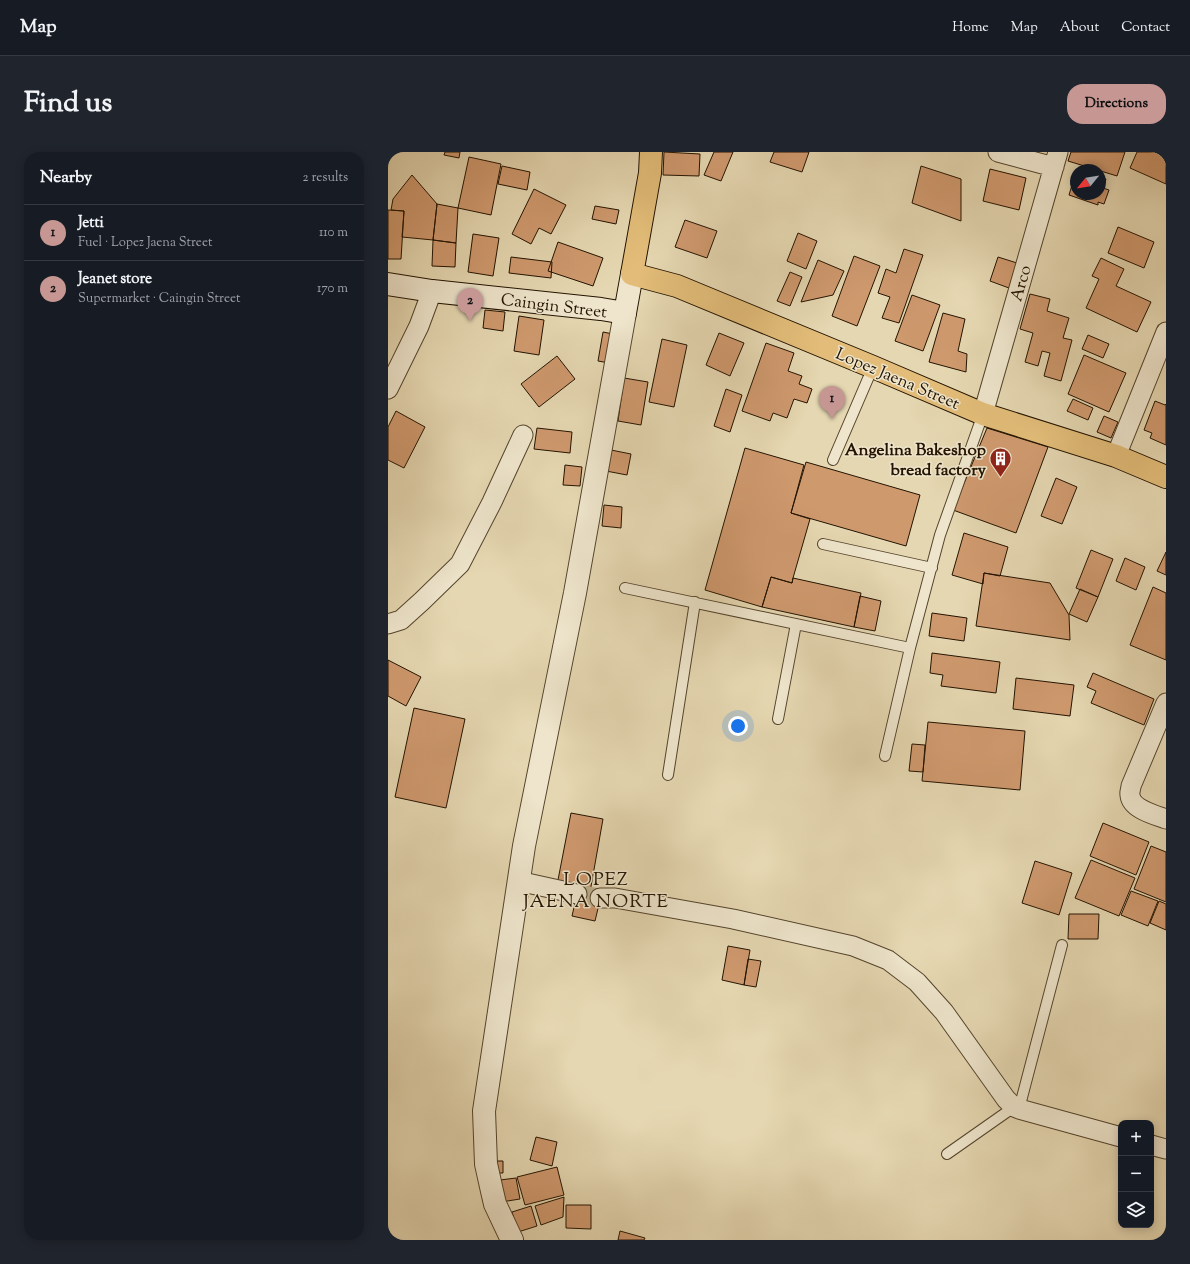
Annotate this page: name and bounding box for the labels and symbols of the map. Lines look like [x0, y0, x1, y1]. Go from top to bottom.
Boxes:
north arrow [1070, 164, 1106, 200]
street label: Arco [1005, 263, 1039, 305]
pin: 2 [457, 288, 483, 321]
street label: Caingin Street [499, 289, 608, 325]
street label: Lopez Jaena Street [831, 343, 963, 417]
pin: 1 [819, 386, 845, 419]
place label: Angelina Bakeshop bread factory [845, 439, 987, 483]
building icon: Angelina Bakeshop bread factory [988, 446, 1014, 479]
your location [728, 716, 748, 736]
district label: LOPEZ JAENA NORTE [522, 867, 669, 916]

